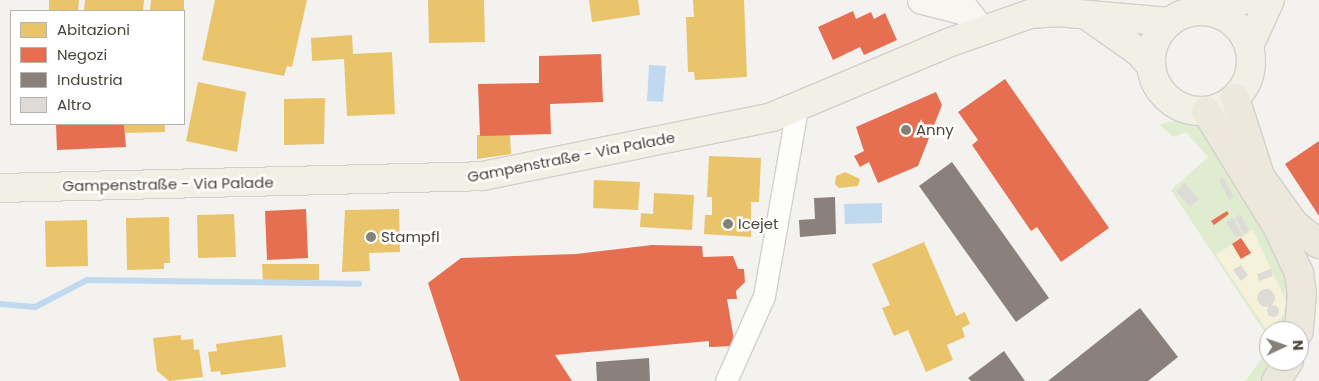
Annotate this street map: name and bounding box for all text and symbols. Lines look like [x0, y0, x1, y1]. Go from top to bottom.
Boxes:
legend [10, 10, 185, 125]
text: Abitazioni [57, 19, 130, 40]
text: Negozi [57, 44, 107, 65]
text: Industria [57, 69, 123, 90]
text: Altro [57, 94, 91, 115]
place label: Anny [916, 121, 954, 139]
marker: Anny [900, 124, 912, 136]
street label: Gampenstraße - Via Palade [466, 128, 676, 186]
street label: Gampenstraße - Via Palade [62, 173, 274, 195]
place label: Icejet [738, 215, 779, 233]
marker: Icejet [722, 218, 734, 230]
place label: Stampfl [381, 228, 440, 246]
marker: Stampfl [365, 231, 377, 243]
north arrow [1259, 321, 1309, 371]
text: N [1288, 339, 1308, 351]

